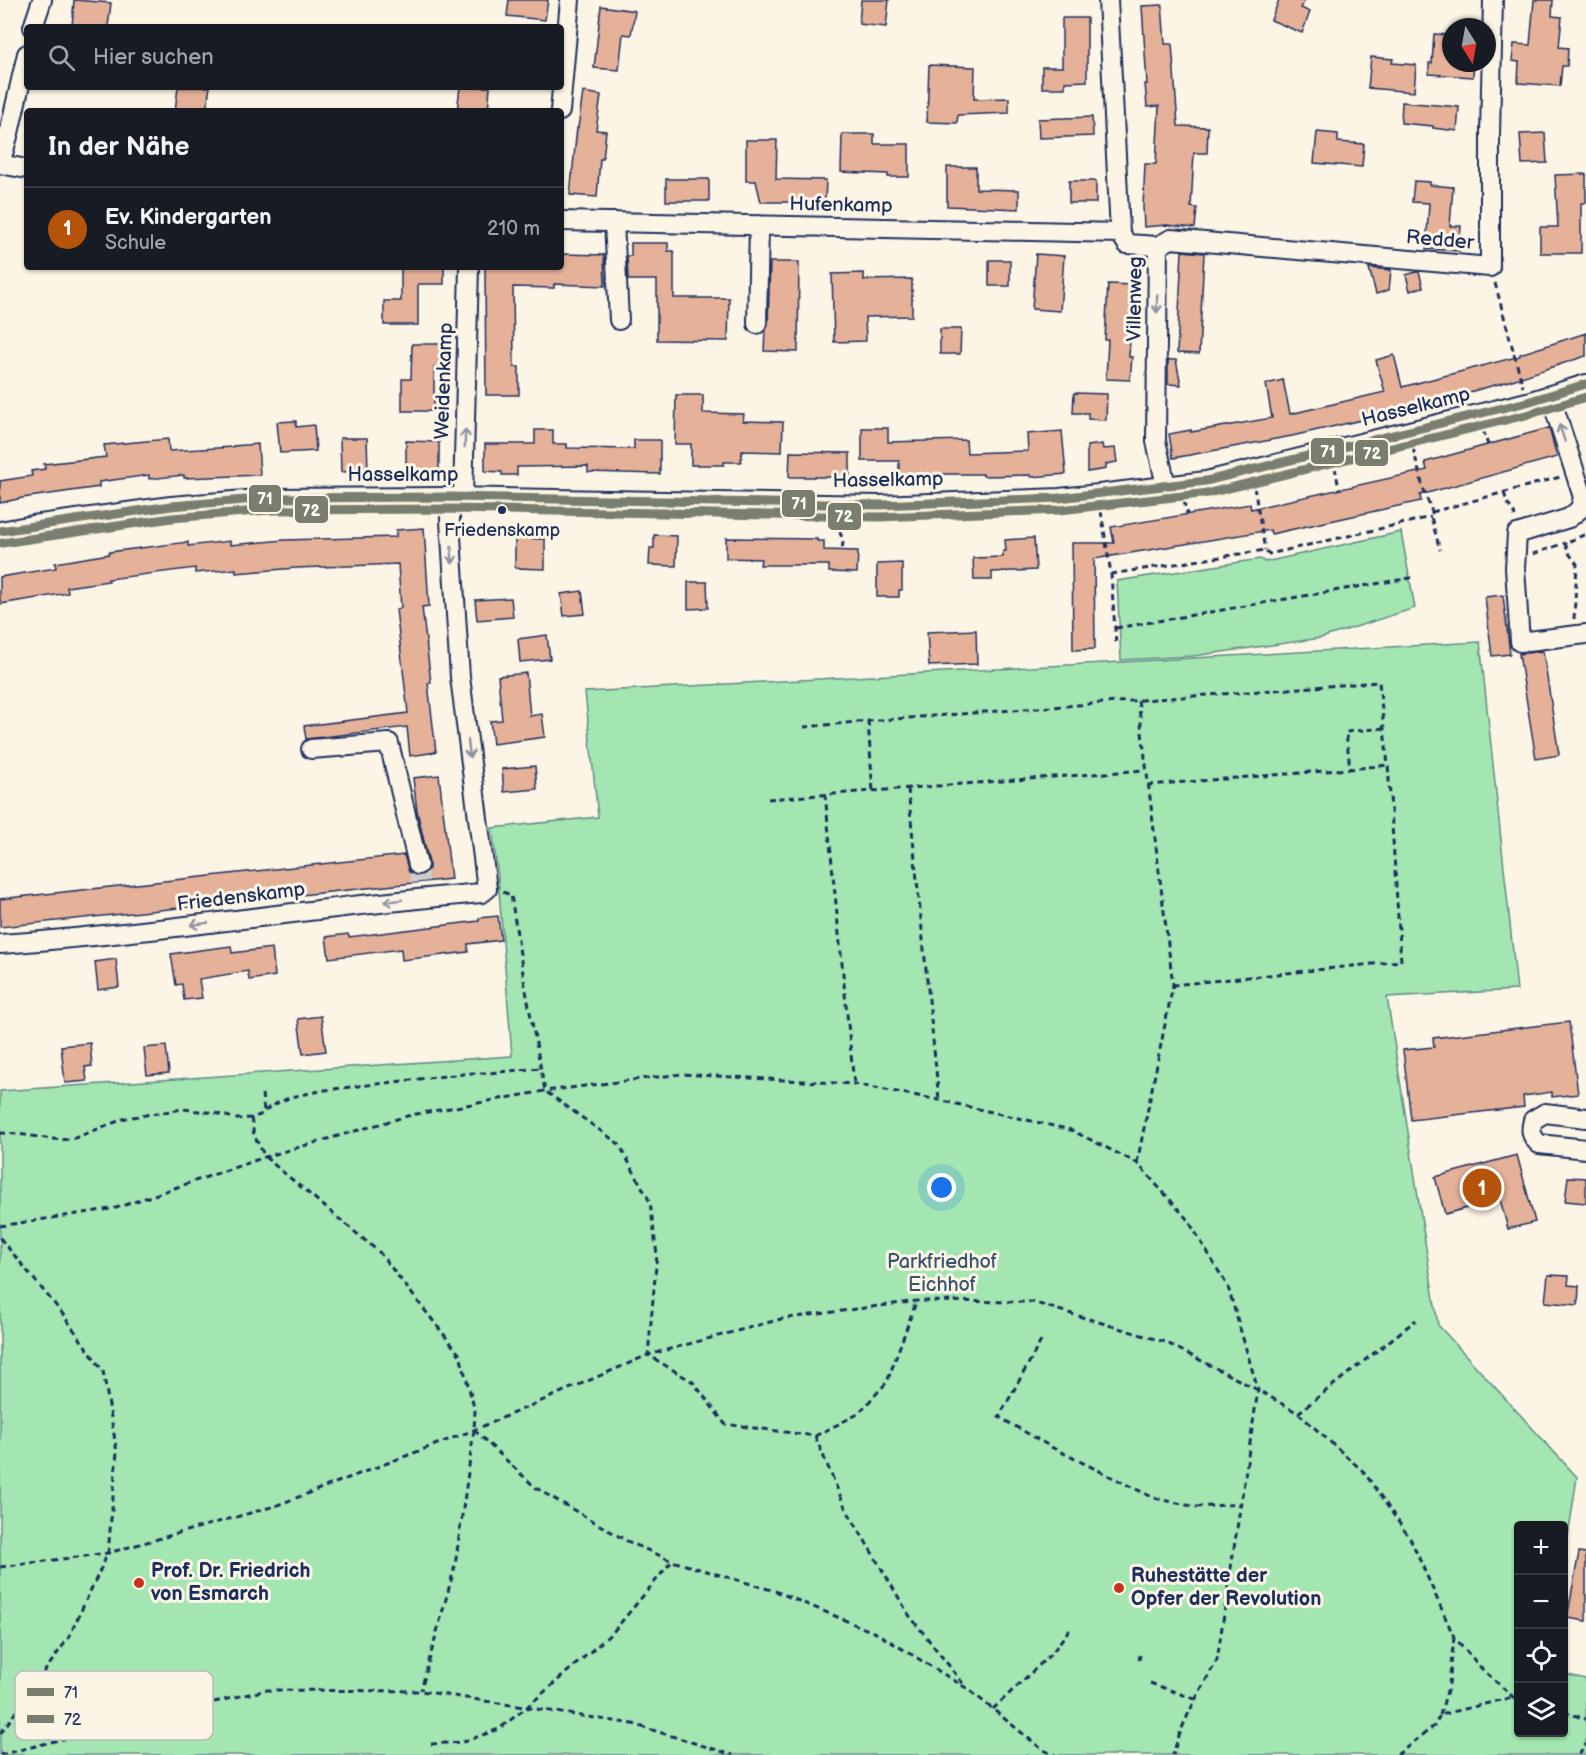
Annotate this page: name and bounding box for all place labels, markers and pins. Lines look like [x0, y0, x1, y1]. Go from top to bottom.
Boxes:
marker: Friedenskamp [496, 504, 508, 516]
place label: Friedenskamp [444, 520, 560, 541]
pin: 1 [1462, 1166, 1502, 1210]
place label: Prof. Dr. Friedrich von Esmarch [150, 1559, 310, 1606]
place label: Ruhestätte der Opfer der Revolution [1131, 1564, 1321, 1611]
marker: Prof. Dr. Friedrich von Esmarch [132, 1576, 146, 1590]
marker: Ruhestätte der Opfer der Revolution [1112, 1581, 1126, 1595]

